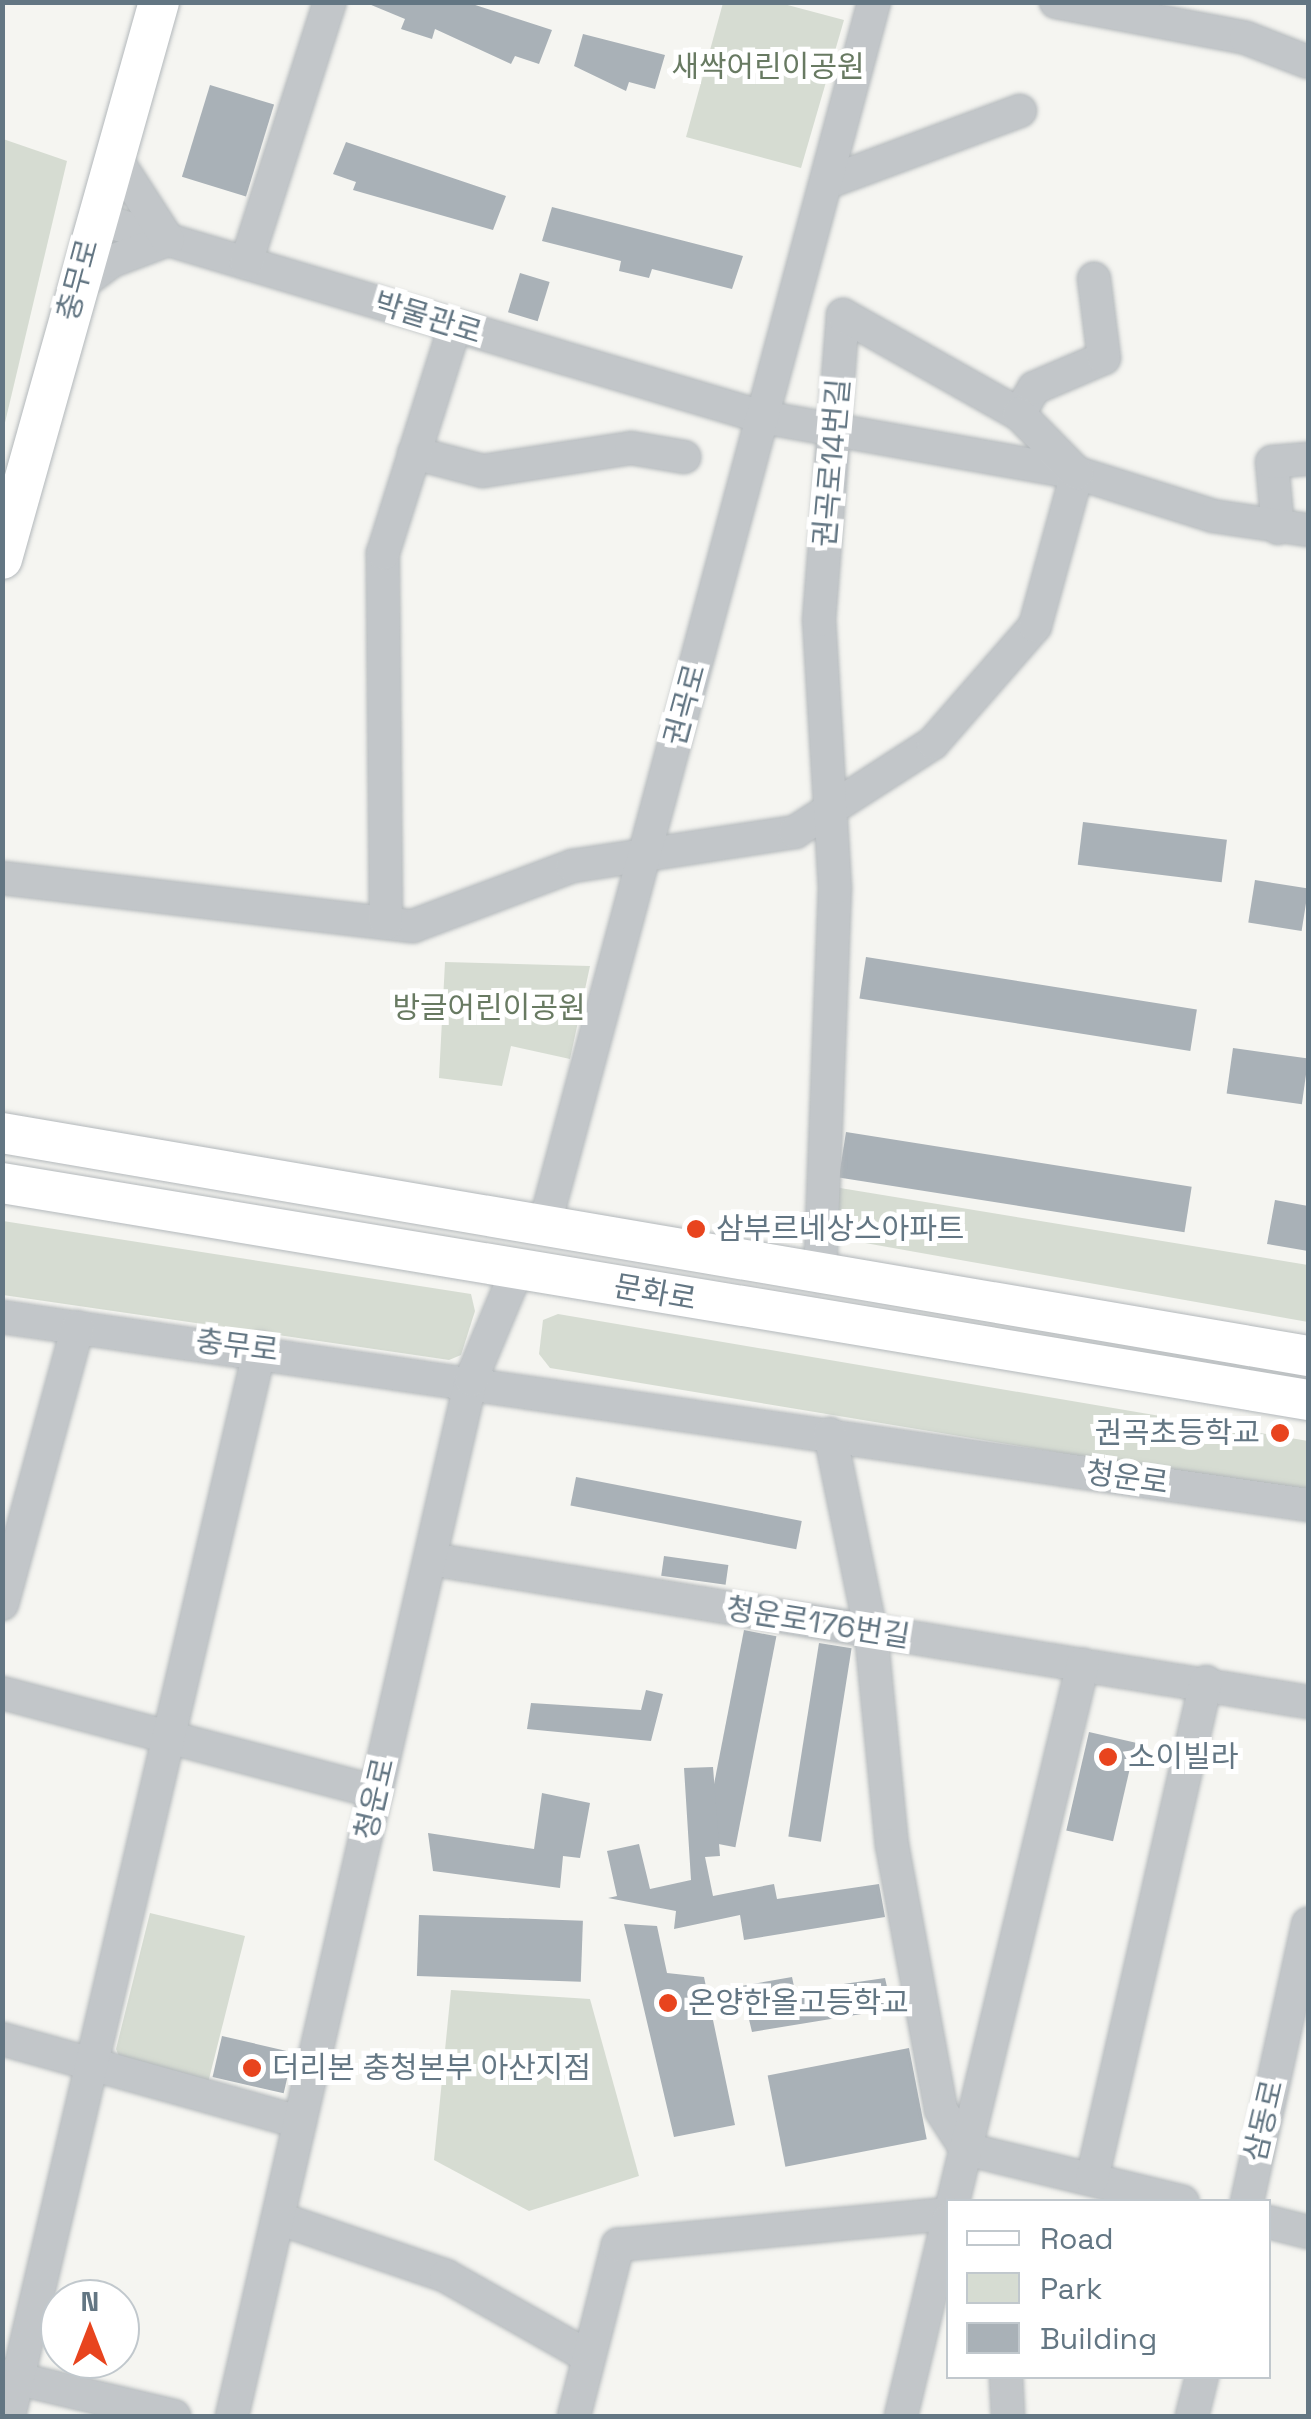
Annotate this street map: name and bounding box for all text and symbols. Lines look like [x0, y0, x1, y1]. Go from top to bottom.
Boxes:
park label: 새싹어린이공원 [671, 49, 865, 85]
street label: 충무로 [50, 235, 106, 325]
street label: 박물관로 [370, 285, 486, 351]
street label: 권곡로14번길 [807, 377, 857, 549]
street label: 권곡로 [657, 660, 713, 750]
park label: 방글어린이공원 [392, 990, 586, 1026]
place label: 삼부르네상스아파트 [716, 1211, 964, 1247]
marker: 삼부르네상스아파트 [685, 1218, 707, 1240]
street label: 문화로 [611, 1268, 699, 1318]
street label: 충무로 [194, 1323, 280, 1369]
place label: 권곡초등학교 [1094, 1415, 1260, 1451]
marker: 권곡초등학교 [1269, 1422, 1291, 1444]
street label: 청운로 [1083, 1454, 1171, 1502]
street label: 청운로176번길 [724, 1591, 912, 1655]
place label: 소이빌라 [1128, 1739, 1238, 1775]
marker: 소이빌라 [1097, 1746, 1119, 1768]
street label: 청운로 [348, 1755, 402, 1843]
place label: 온양한올고등학교 [688, 1985, 909, 2021]
marker: 온양한올고등학교 [657, 1992, 679, 2014]
place label: 더리본 충청본부 아산지점 [272, 2050, 591, 2086]
marker: 더리본 충청본부 아산지점 [241, 2057, 263, 2079]
street label: 삼동로 [1237, 2077, 1291, 2165]
legend [946, 2199, 1271, 2379]
text: Road [1040, 2219, 1114, 2258]
text: Park [1040, 2269, 1102, 2308]
north arrow [40, 2279, 140, 2379]
text: N [81, 2283, 99, 2319]
text: Building [1040, 2319, 1157, 2358]

